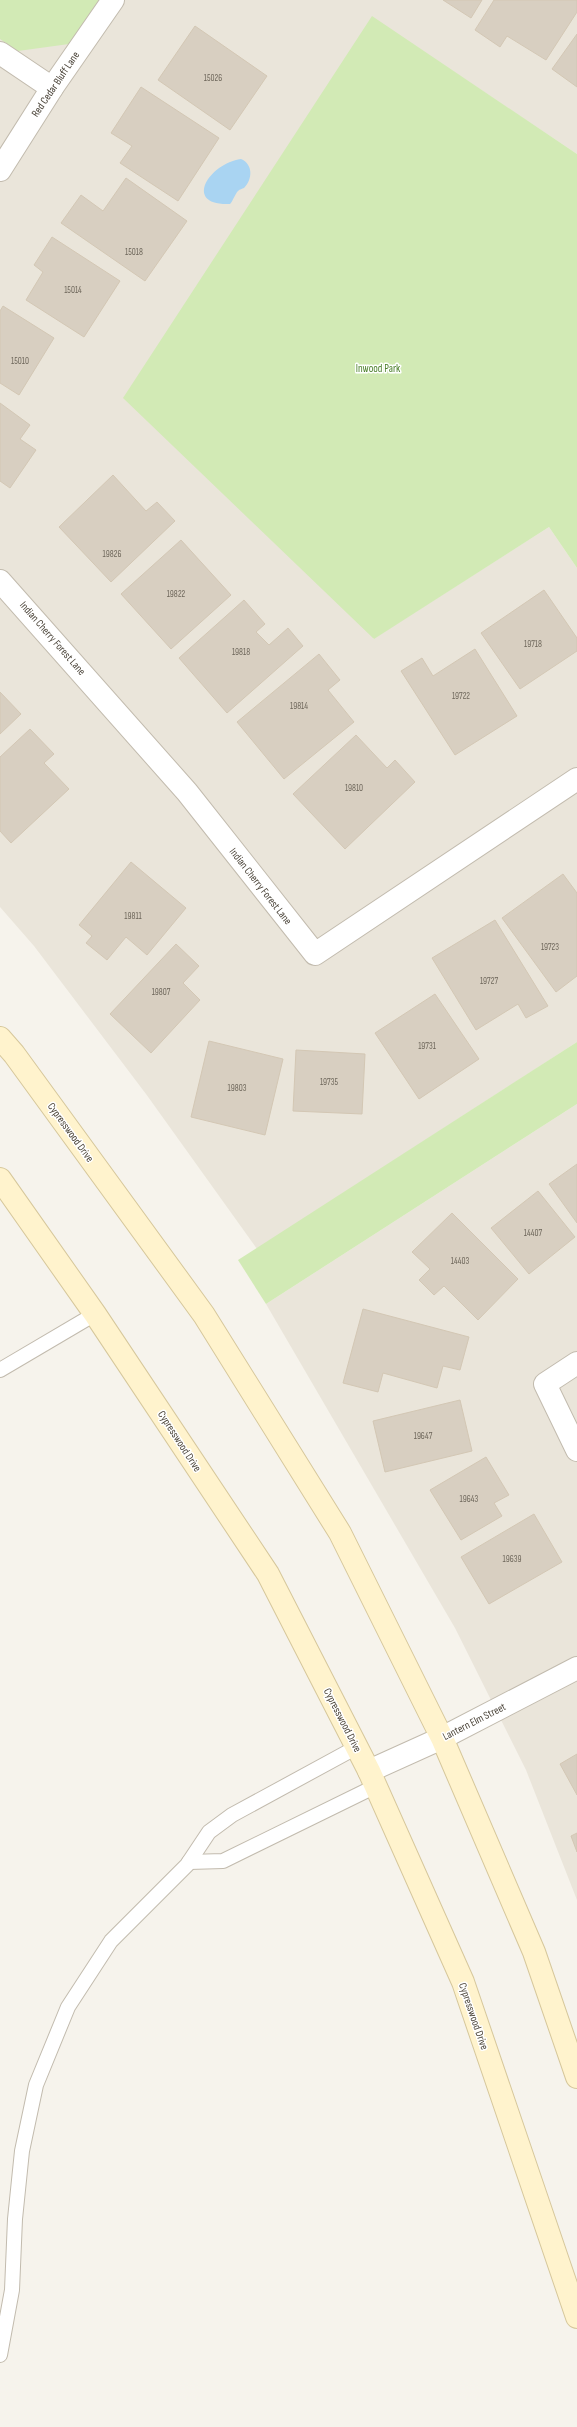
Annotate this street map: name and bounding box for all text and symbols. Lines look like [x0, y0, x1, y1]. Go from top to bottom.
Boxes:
street label: Red Cedar Bluff Lane [29, 49, 82, 119]
house number: 15026 [204, 73, 222, 84]
house number: 15018 [125, 247, 143, 258]
house number: 15014 [64, 285, 82, 296]
house number: 15010 [11, 356, 29, 367]
park label: Inwood Park [356, 362, 401, 375]
house number: 19826 [103, 549, 121, 560]
house number: 19822 [167, 589, 186, 600]
street label: Indian Cherry Forest Lane [17, 599, 88, 678]
house number: 19718 [524, 639, 542, 650]
house number: 19818 [232, 647, 250, 658]
house number: 19722 [452, 691, 470, 702]
house number: 19814 [290, 701, 308, 712]
house number: 19810 [345, 783, 363, 794]
street label: Indian Cherry Forest Lane [227, 845, 295, 927]
house number: 19811 [124, 911, 143, 922]
house number: 19723 [541, 942, 559, 953]
house number: 19727 [480, 976, 498, 987]
house number: 19807 [152, 987, 171, 998]
house number: 19731 [418, 1041, 437, 1052]
house number: 19735 [320, 1077, 338, 1088]
house number: 19803 [228, 1083, 247, 1094]
street label: Cypresswood Drive [45, 1100, 96, 1164]
house number: 14407 [524, 1228, 543, 1239]
house number: 14403 [451, 1256, 469, 1267]
street label: Cypresswood Drive [155, 1408, 204, 1474]
house number: 19647 [414, 1431, 433, 1442]
house number: 19643 [460, 1494, 479, 1505]
house number: 19639 [503, 1554, 521, 1565]
street label: Cypresswood Drive [321, 1686, 364, 1754]
street label: Lantern Elm Street [441, 1700, 508, 1743]
street label: Cypresswood Drive [456, 1981, 491, 2051]

